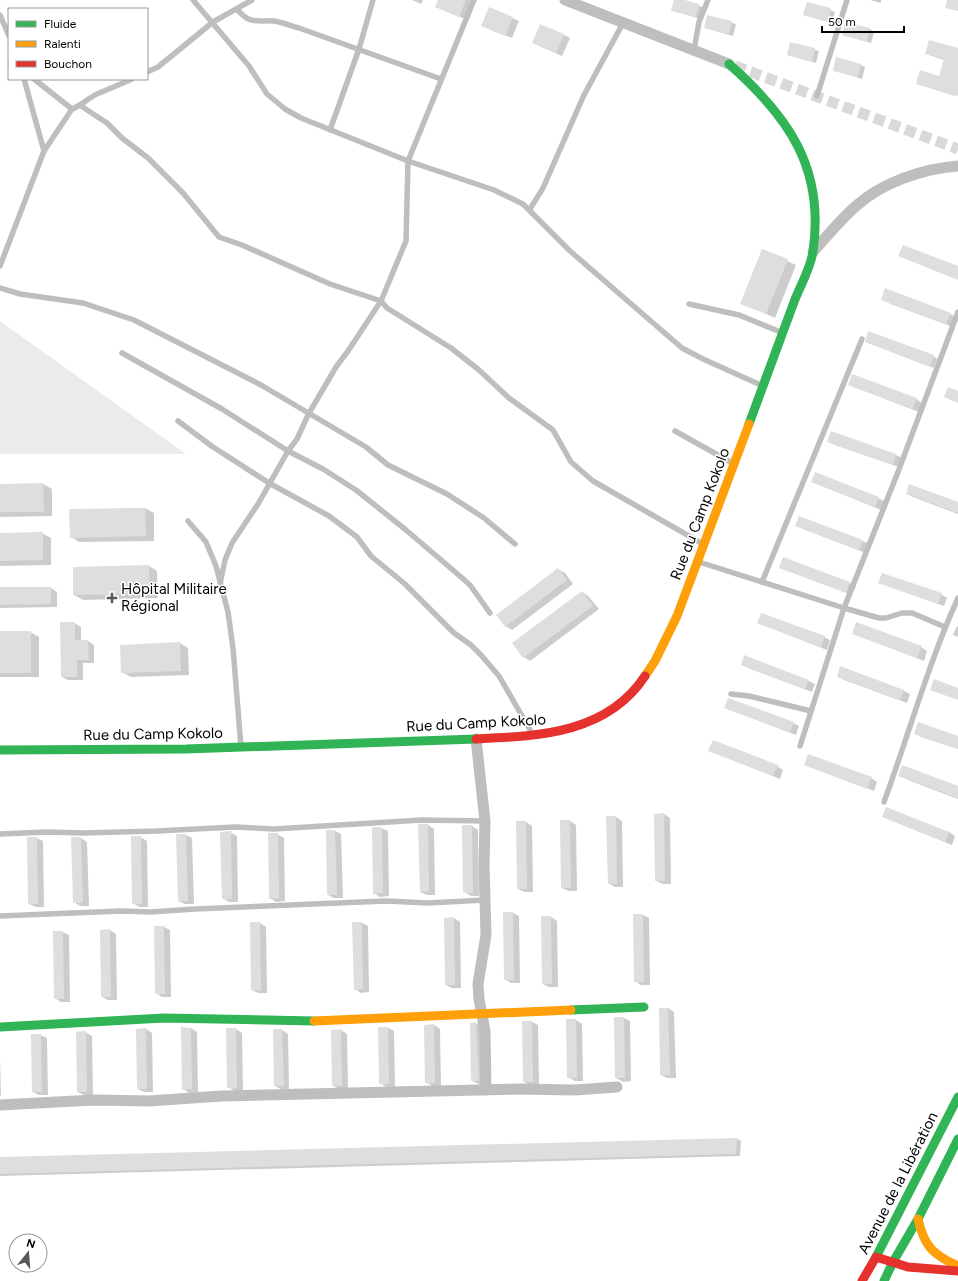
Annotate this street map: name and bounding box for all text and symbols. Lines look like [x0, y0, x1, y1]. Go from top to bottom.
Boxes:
legend [8, 8, 148, 80]
scale bar [822, 8, 904, 34]
text: 50 m [828, 15, 856, 29]
text: Fluide [44, 17, 77, 31]
text: Ralenti [44, 37, 81, 51]
text: Bouchon [44, 57, 92, 71]
street label: Rue du Camp Kokolo [667, 445, 734, 583]
place label: Hôpital Militaire Régional [121, 580, 227, 615]
marker: Hôpital Militaire Régional [106, 592, 118, 604]
street label: Rue du Camp Kokolo [406, 710, 547, 736]
street label: Rue du Camp Kokolo [83, 724, 223, 744]
street label: Avenue de la Libération [854, 1109, 942, 1257]
north arrow [8, 1233, 48, 1273]
text: N [25, 1236, 37, 1251]

